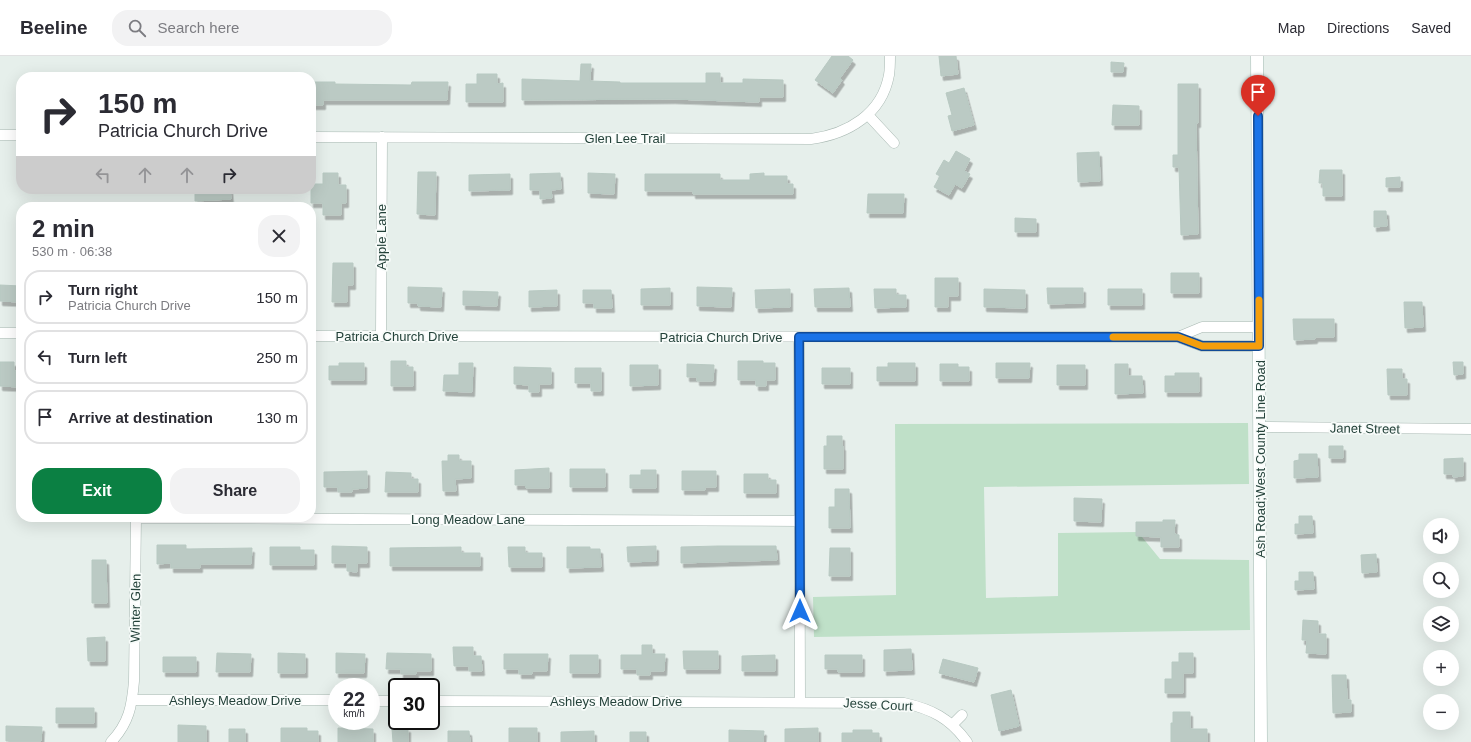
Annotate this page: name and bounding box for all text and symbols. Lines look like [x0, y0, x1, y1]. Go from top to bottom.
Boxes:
search box [112, 10, 392, 46]
text: Beeline [20, 17, 88, 38]
icon: search [126, 17, 148, 39]
text: Search here [158, 19, 239, 36]
text: Map [1278, 20, 1305, 36]
text: Directions [1327, 20, 1389, 36]
text: Saved [1411, 20, 1451, 36]
pin [1241, 75, 1275, 116]
icon: arrive [1247, 81, 1269, 103]
icon: right [32, 88, 84, 140]
text: 150 m [98, 88, 177, 119]
text: Patricia Church Drive [98, 121, 268, 141]
street label: Glen Lee Trail [585, 131, 666, 146]
icon: left [92, 164, 114, 186]
icon: ahead [134, 164, 156, 186]
icon: ahead [176, 164, 198, 186]
icon: right [218, 164, 240, 186]
street label: Apple Lane [374, 204, 389, 270]
text: 2 min [32, 215, 95, 242]
button: close [258, 215, 300, 257]
text: 530 m · 06:38 [32, 244, 112, 259]
text: Turn right [68, 281, 138, 298]
icon: right [34, 286, 56, 308]
text: 150 m [256, 289, 298, 306]
text: Patricia Church Drive [68, 298, 191, 313]
street label: Patricia Church Drive [336, 329, 458, 344]
street label: Patricia Church Drive [660, 330, 782, 345]
icon: left [34, 346, 56, 368]
text: Turn left [68, 349, 127, 366]
text: 250 m [256, 349, 298, 366]
street label: Ash Road;West County Line Road [1253, 360, 1268, 558]
icon: arrive [34, 406, 56, 428]
text: Arrive at destination [68, 409, 213, 426]
text: 130 m [256, 409, 298, 426]
street label: Janet Street [1330, 420, 1401, 437]
button: Exit [32, 468, 162, 514]
button: Share [170, 468, 300, 514]
street label: Long Meadow Lane [411, 512, 525, 527]
map controls [1423, 518, 1459, 730]
button: sound [1423, 518, 1459, 554]
button: search [1423, 562, 1459, 598]
street label: Winter Glen [127, 574, 144, 642]
position arrow [779, 590, 821, 632]
button: layers [1423, 606, 1459, 642]
button: + [1423, 650, 1459, 686]
speed limit sign: 30 [388, 678, 440, 730]
text: 22 [343, 688, 365, 710]
street label: Ashleys Meadow Drive [169, 693, 301, 708]
street label: Ashleys Meadow Drive [550, 694, 682, 709]
button: − [1423, 694, 1459, 730]
street label: Jesse Court [843, 695, 913, 714]
text: km/h [343, 708, 365, 719]

